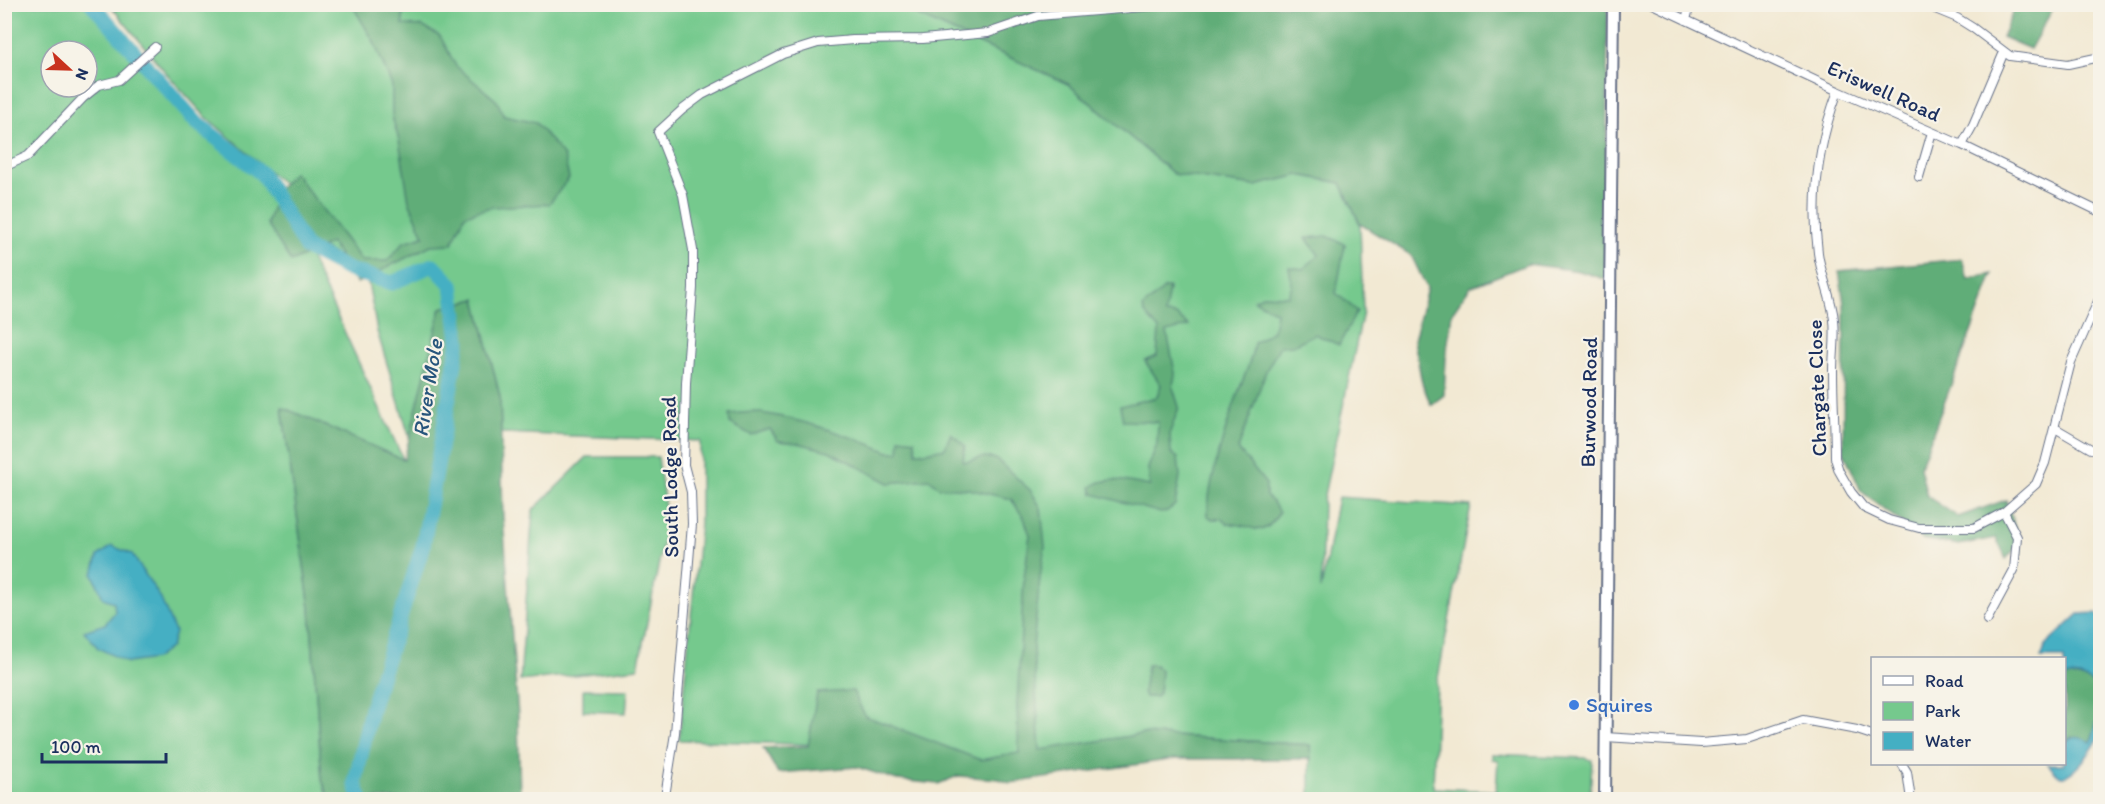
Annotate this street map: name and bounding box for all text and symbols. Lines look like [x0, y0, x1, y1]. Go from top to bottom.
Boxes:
north arrow [39, 39, 99, 99]
street label: Eriswell Road [1824, 54, 1945, 127]
text: N [72, 66, 93, 83]
street label: Chargate Close [1802, 319, 1831, 457]
water label: River Mole [406, 336, 449, 439]
street label: Burwood Road [1575, 336, 1602, 467]
street label: South Lodge Road [656, 396, 683, 558]
legend [1871, 657, 2066, 765]
text: Road [1925, 670, 1964, 692]
place label: Squires [1586, 692, 1653, 717]
marker: Squires [1567, 698, 1581, 712]
text: Park [1925, 700, 1960, 722]
scale bar [42, 726, 166, 764]
text: Water [1925, 730, 1971, 752]
text: 100 m [51, 736, 101, 758]

